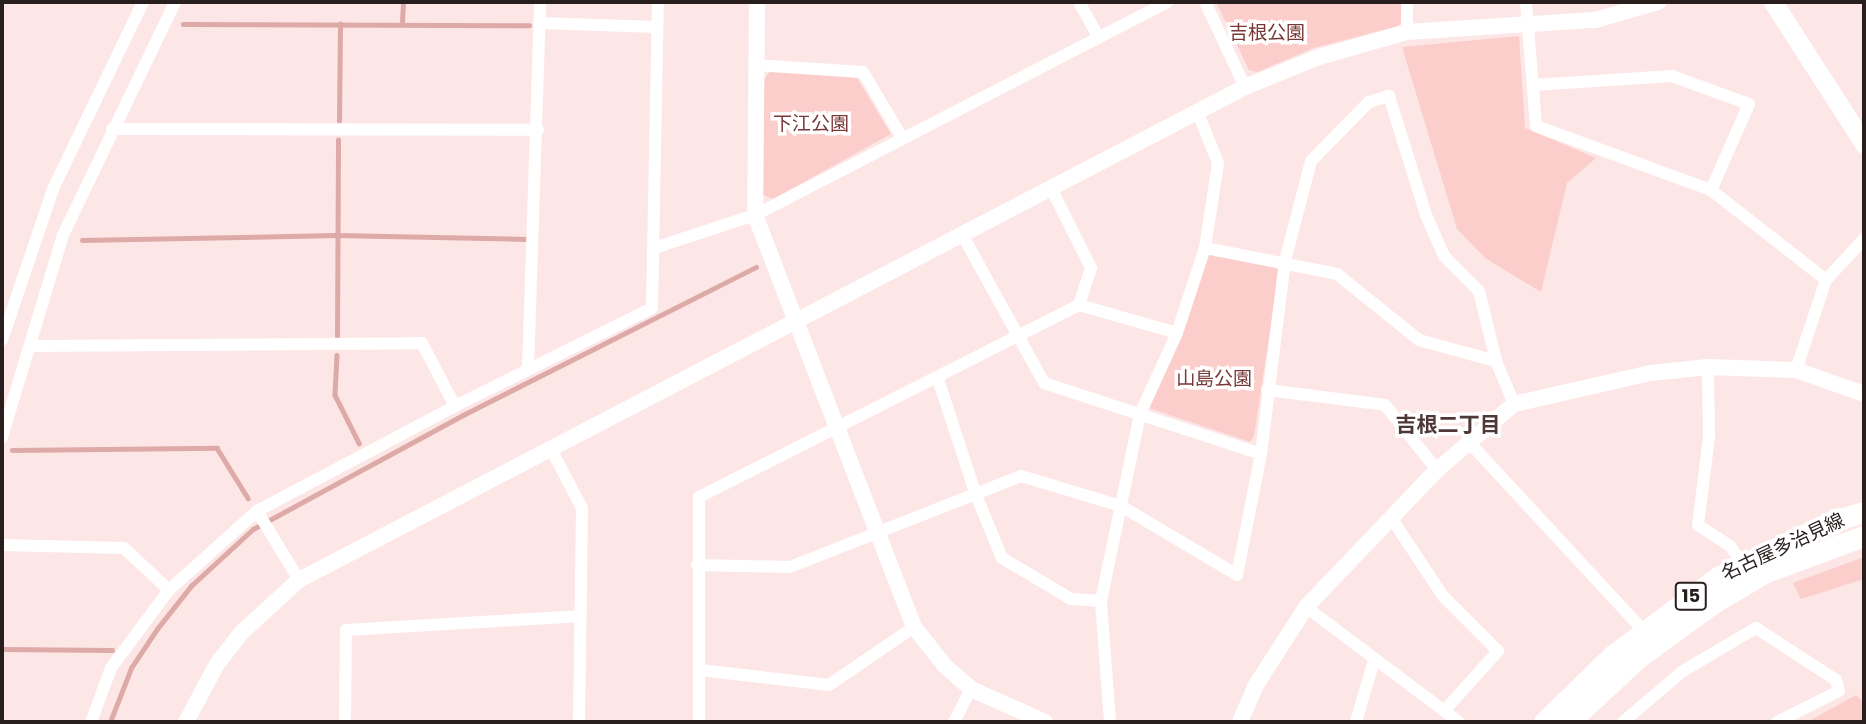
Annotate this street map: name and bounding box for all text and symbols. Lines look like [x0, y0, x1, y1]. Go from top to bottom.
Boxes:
park label: 吉根公園 [1229, 22, 1305, 44]
park label: 下江公園 [773, 113, 849, 135]
park label: 山島公園 [1176, 368, 1252, 390]
district label: 吉根二丁目 [1396, 412, 1500, 438]
street label: 名古屋多治見線 [1718, 509, 1848, 585]
road number: 15 [1674, 582, 1708, 610]

